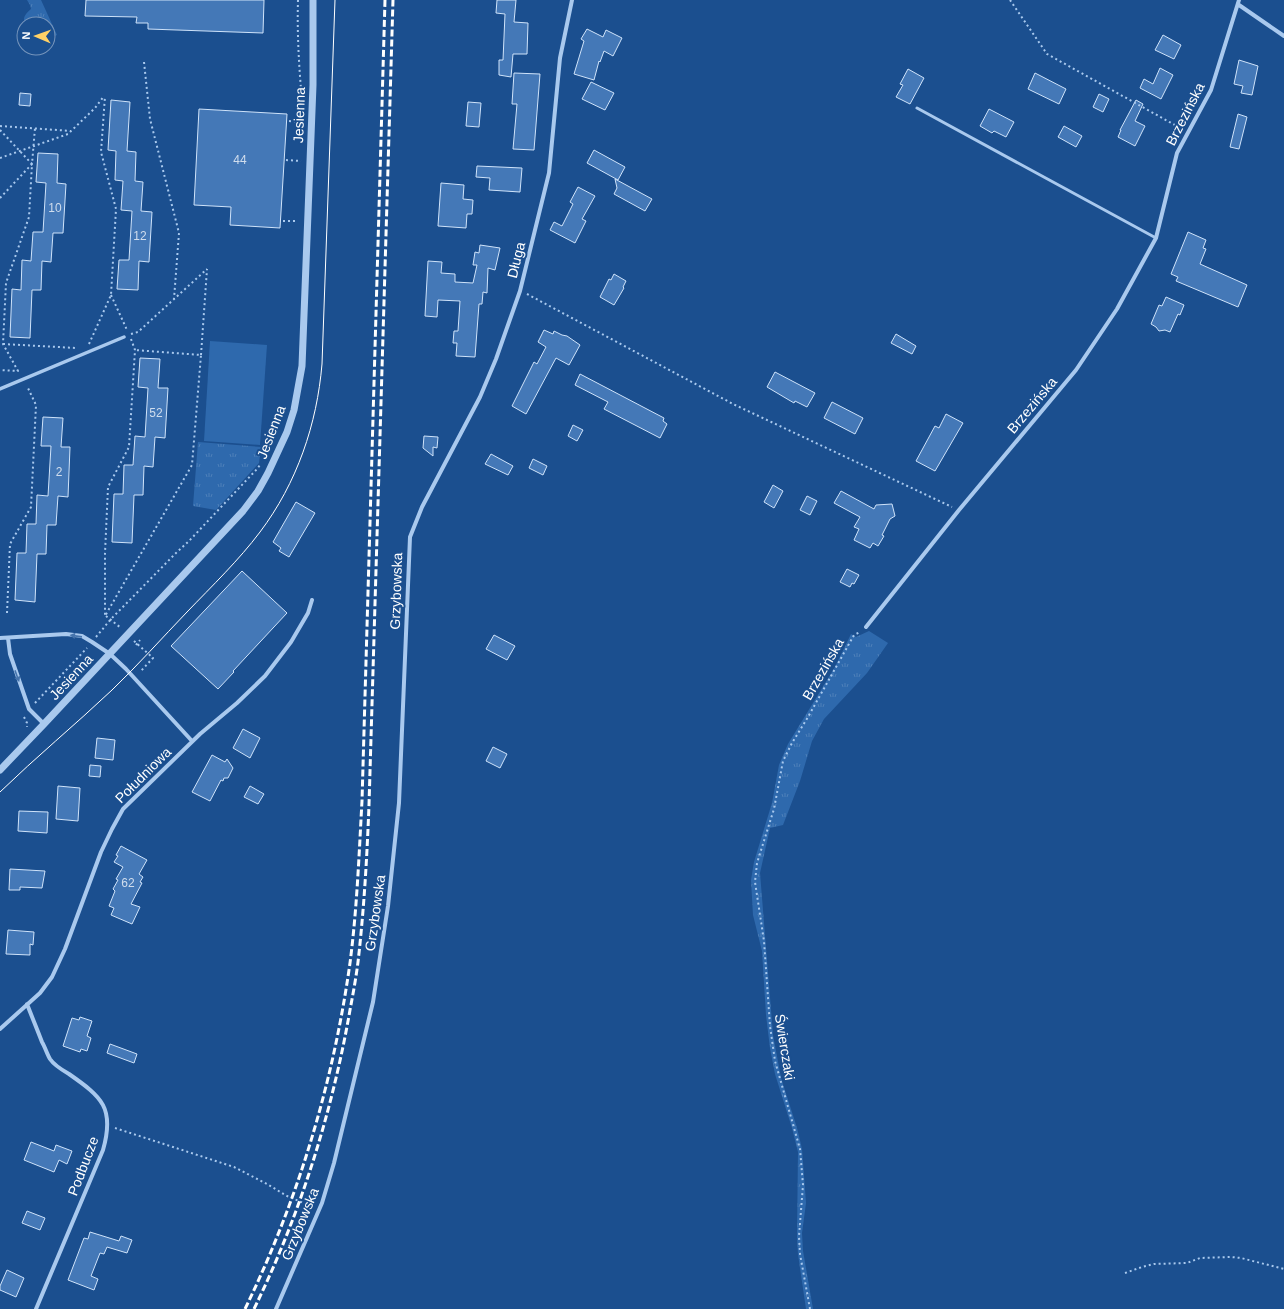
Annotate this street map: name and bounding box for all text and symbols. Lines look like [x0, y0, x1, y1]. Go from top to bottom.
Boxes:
north arrow [16, 16, 56, 56]
text: N [20, 31, 32, 40]
street label: Brzezińska [1162, 80, 1208, 148]
street label: Jesienna [290, 87, 308, 143]
house number: 44 [233, 153, 247, 167]
house number: 10 [48, 201, 62, 215]
house number: 12 [133, 229, 147, 243]
street label: Długa [504, 240, 528, 280]
street label: Brzezińska [1004, 373, 1060, 436]
street label: Jesienna [253, 403, 289, 461]
house number: 52 [149, 406, 163, 420]
house number: 2 [56, 465, 63, 479]
street label: Grzybowska [387, 552, 405, 630]
one-way arrow [70, 633, 83, 639]
street label: Brzezińska [799, 635, 847, 703]
street label: Jesienna [46, 651, 96, 703]
one-way arrow [15, 670, 21, 682]
street label: Południowa [112, 744, 174, 806]
street label: Grzybowska [362, 874, 388, 952]
house number: 62 [121, 876, 135, 890]
street label: Świerczaki [772, 1013, 799, 1081]
street label: Podbucze [64, 1134, 102, 1198]
street label: Grzybowska [278, 1185, 322, 1263]

